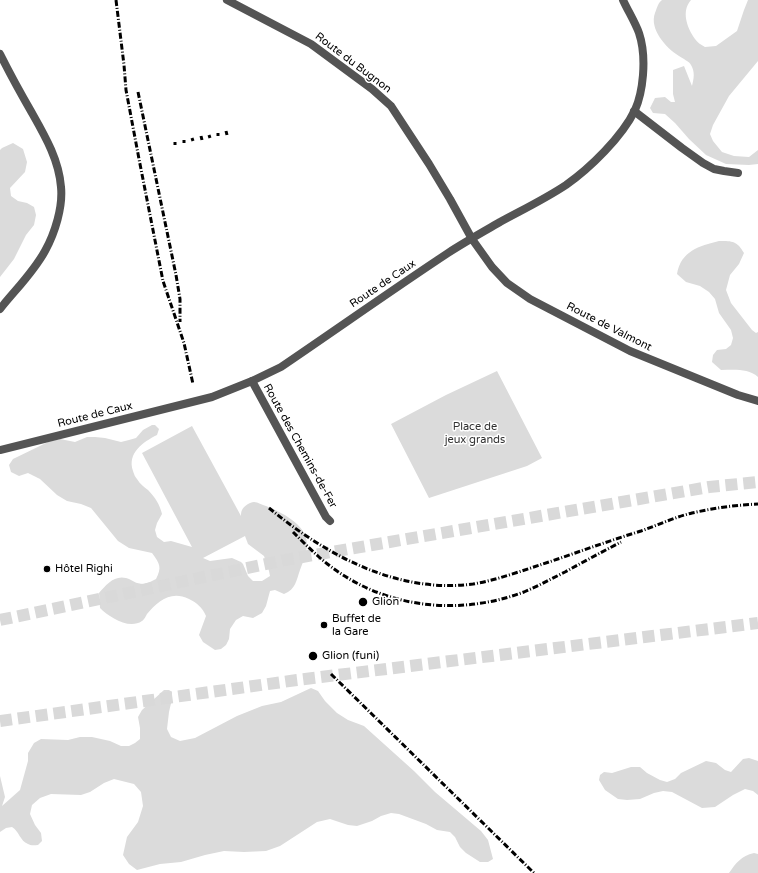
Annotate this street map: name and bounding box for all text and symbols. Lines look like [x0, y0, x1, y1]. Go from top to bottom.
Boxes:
street label: Route du Bugnon [312, 30, 394, 96]
street label: Route de Caux [347, 257, 419, 311]
street label: Route de Valmont [564, 300, 654, 354]
street label: Route des Chemins-de-Fer [260, 382, 340, 510]
street label: Route de Caux [56, 399, 134, 431]
park label: Place de jeux grands [445, 420, 505, 446]
place label: Hôtel Righi [55, 562, 113, 576]
marker: Hôtel Righi [42, 564, 52, 574]
place label: Glion [372, 595, 399, 609]
marker: Glion [357, 596, 369, 608]
place label: Buffet de la Gare [332, 612, 381, 638]
marker: Buffet de la Gare [319, 620, 329, 630]
place label: Glion (funi) [322, 649, 379, 663]
marker: Glion (funi) [307, 650, 319, 662]

